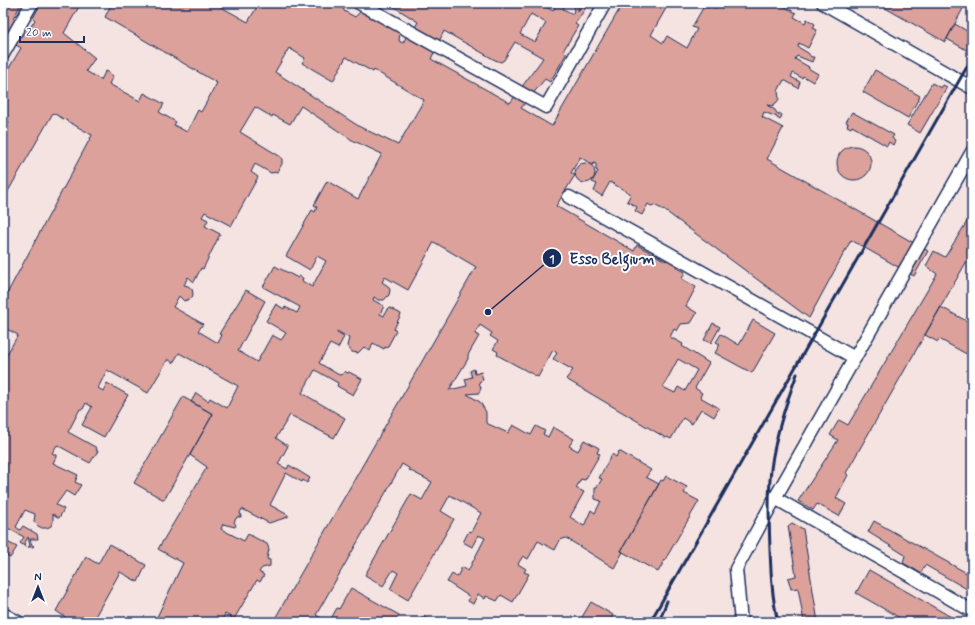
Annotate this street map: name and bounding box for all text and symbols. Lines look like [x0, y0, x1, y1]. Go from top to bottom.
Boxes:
scale bar [20, 18, 84, 44]
text: 20 m [26, 25, 52, 41]
callout: Esso Belgium [542, 245, 662, 272]
text: Esso Belgium [570, 250, 654, 272]
text: 1 [549, 252, 555, 268]
north arrow [18, 567, 58, 607]
text: N [34, 571, 42, 585]

